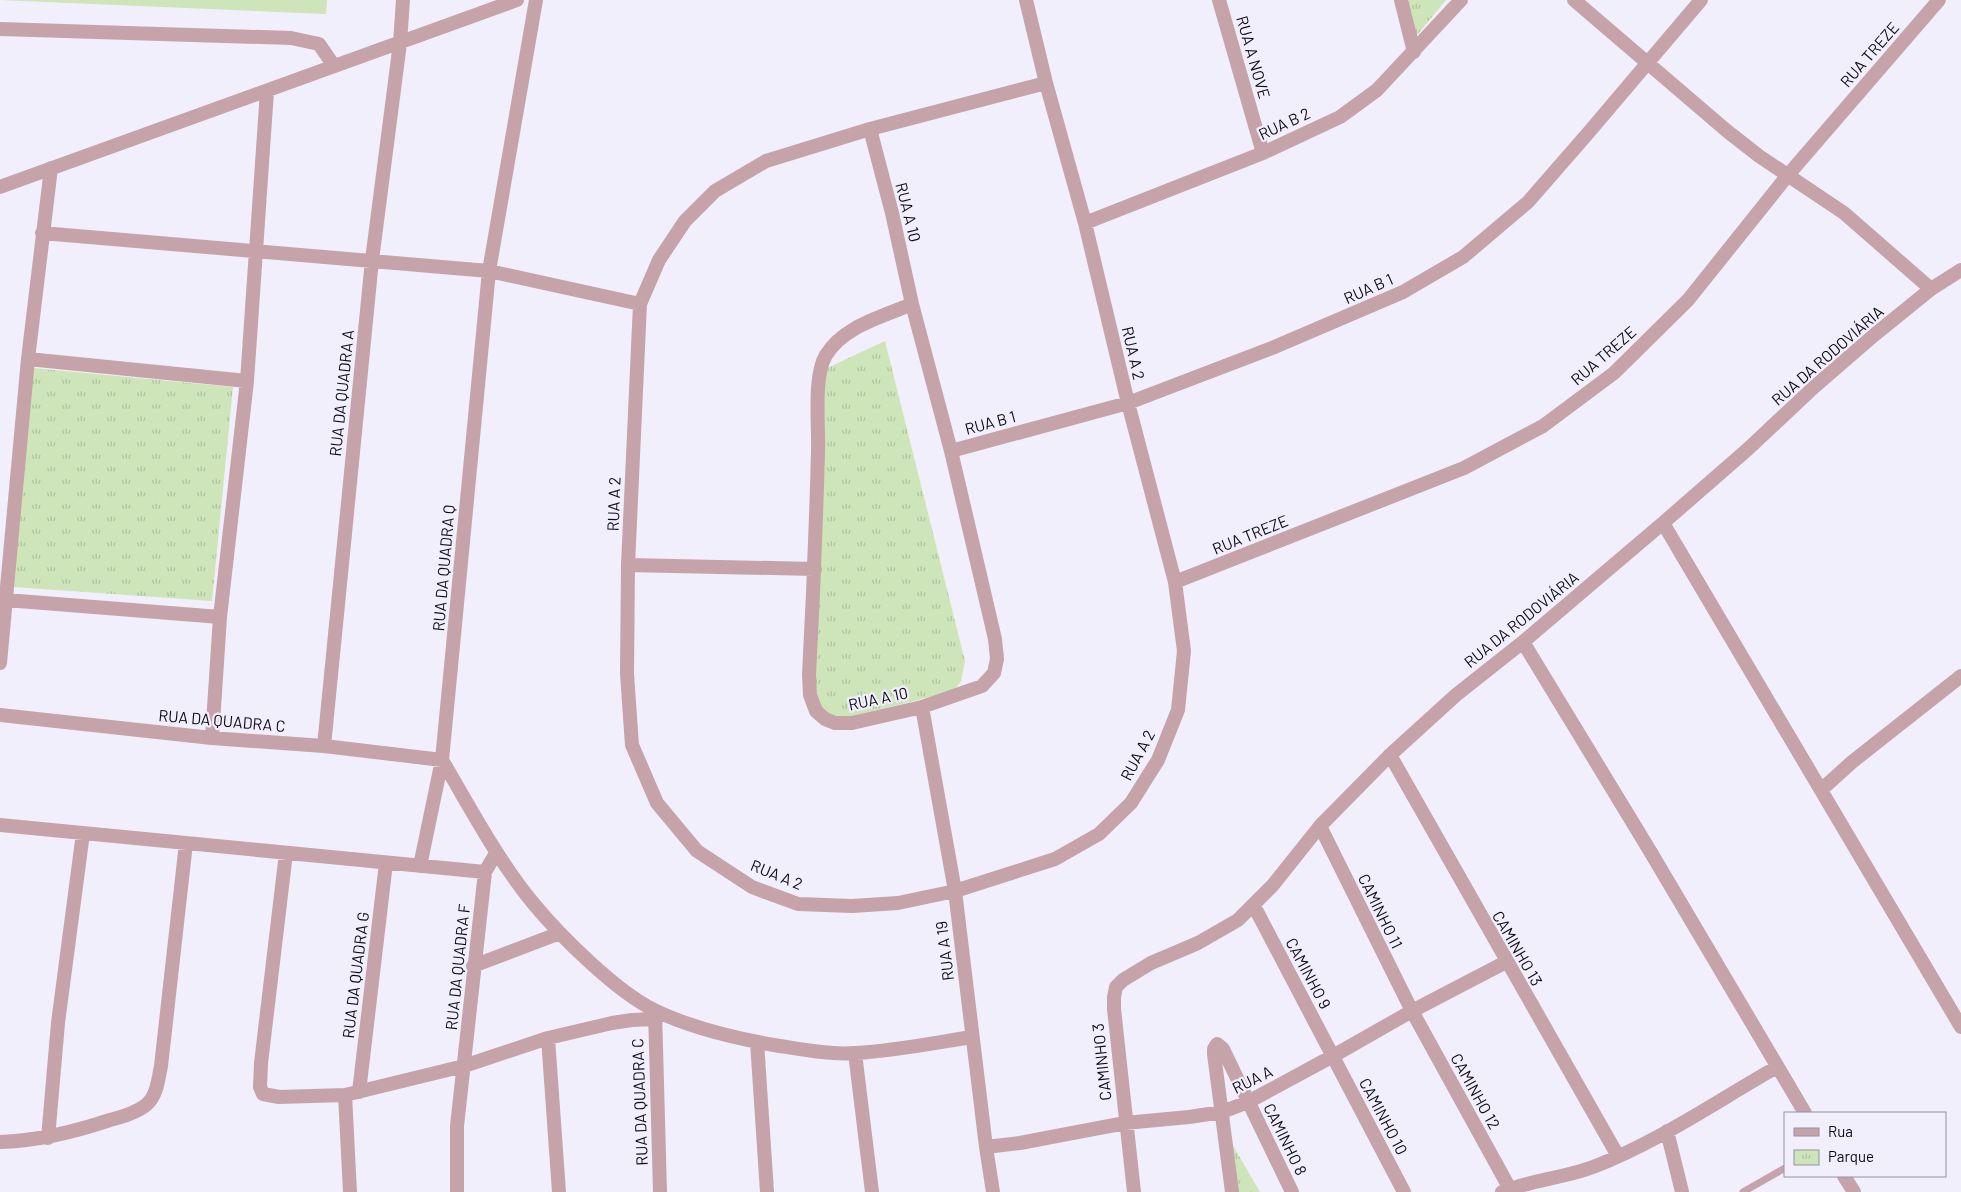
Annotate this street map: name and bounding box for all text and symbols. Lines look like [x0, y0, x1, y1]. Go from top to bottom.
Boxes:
street label: RUA A NOVE [1233, 13, 1275, 101]
street label: RUA TREZE [1836, 18, 1902, 90]
street label: RUA B 2 [1255, 103, 1313, 143]
street label: RUA A 10 [892, 180, 926, 244]
street label: RUA B 1 [1340, 269, 1396, 307]
street label: RUA DA RODOVIÁRIA [1767, 301, 1887, 409]
street label: RUA TREZE [1567, 322, 1639, 388]
street label: RUA A 2 [1119, 324, 1149, 382]
street label: RUA DA QUADRA A [325, 328, 357, 457]
street label: RUA B 1 [963, 406, 1017, 438]
street label: RUA A 2 [603, 476, 623, 532]
street label: RUA DA QUADRA Q [428, 504, 458, 632]
street label: RUA TREZE [1209, 510, 1291, 558]
street label: RUA DA RODOVIÁRIA [1460, 567, 1582, 671]
street label: RUA A 10 [846, 682, 910, 714]
street label: RUA DA QUADRA C [158, 705, 286, 735]
street label: RUA A 2 [1116, 727, 1158, 783]
street label: RUA A 2 [748, 855, 806, 893]
street label: CAMINHO 11 [1355, 871, 1407, 951]
street label: RUA DA QUADRA F [441, 903, 473, 1031]
street label: CAMINHO 13 [1489, 907, 1547, 989]
street label: RUA DA QUADRA G [338, 911, 372, 1039]
street label: RUA A 19 [931, 920, 957, 982]
street label: CAMINHO 9 [1282, 934, 1336, 1012]
street label: CAMINHO 3 [1087, 1022, 1115, 1102]
street label: RUA DA QUADRA C [627, 1038, 651, 1166]
street label: CAMINHO 12 [1447, 1050, 1505, 1132]
street label: RUA A [1229, 1061, 1276, 1097]
street label: CAMINHO 10 [1356, 1074, 1412, 1158]
street label: CAMINHO 8 [1260, 1100, 1312, 1178]
legend [1784, 1112, 1946, 1177]
text: Rua [1828, 1122, 1853, 1140]
text: Parque [1828, 1147, 1874, 1165]

